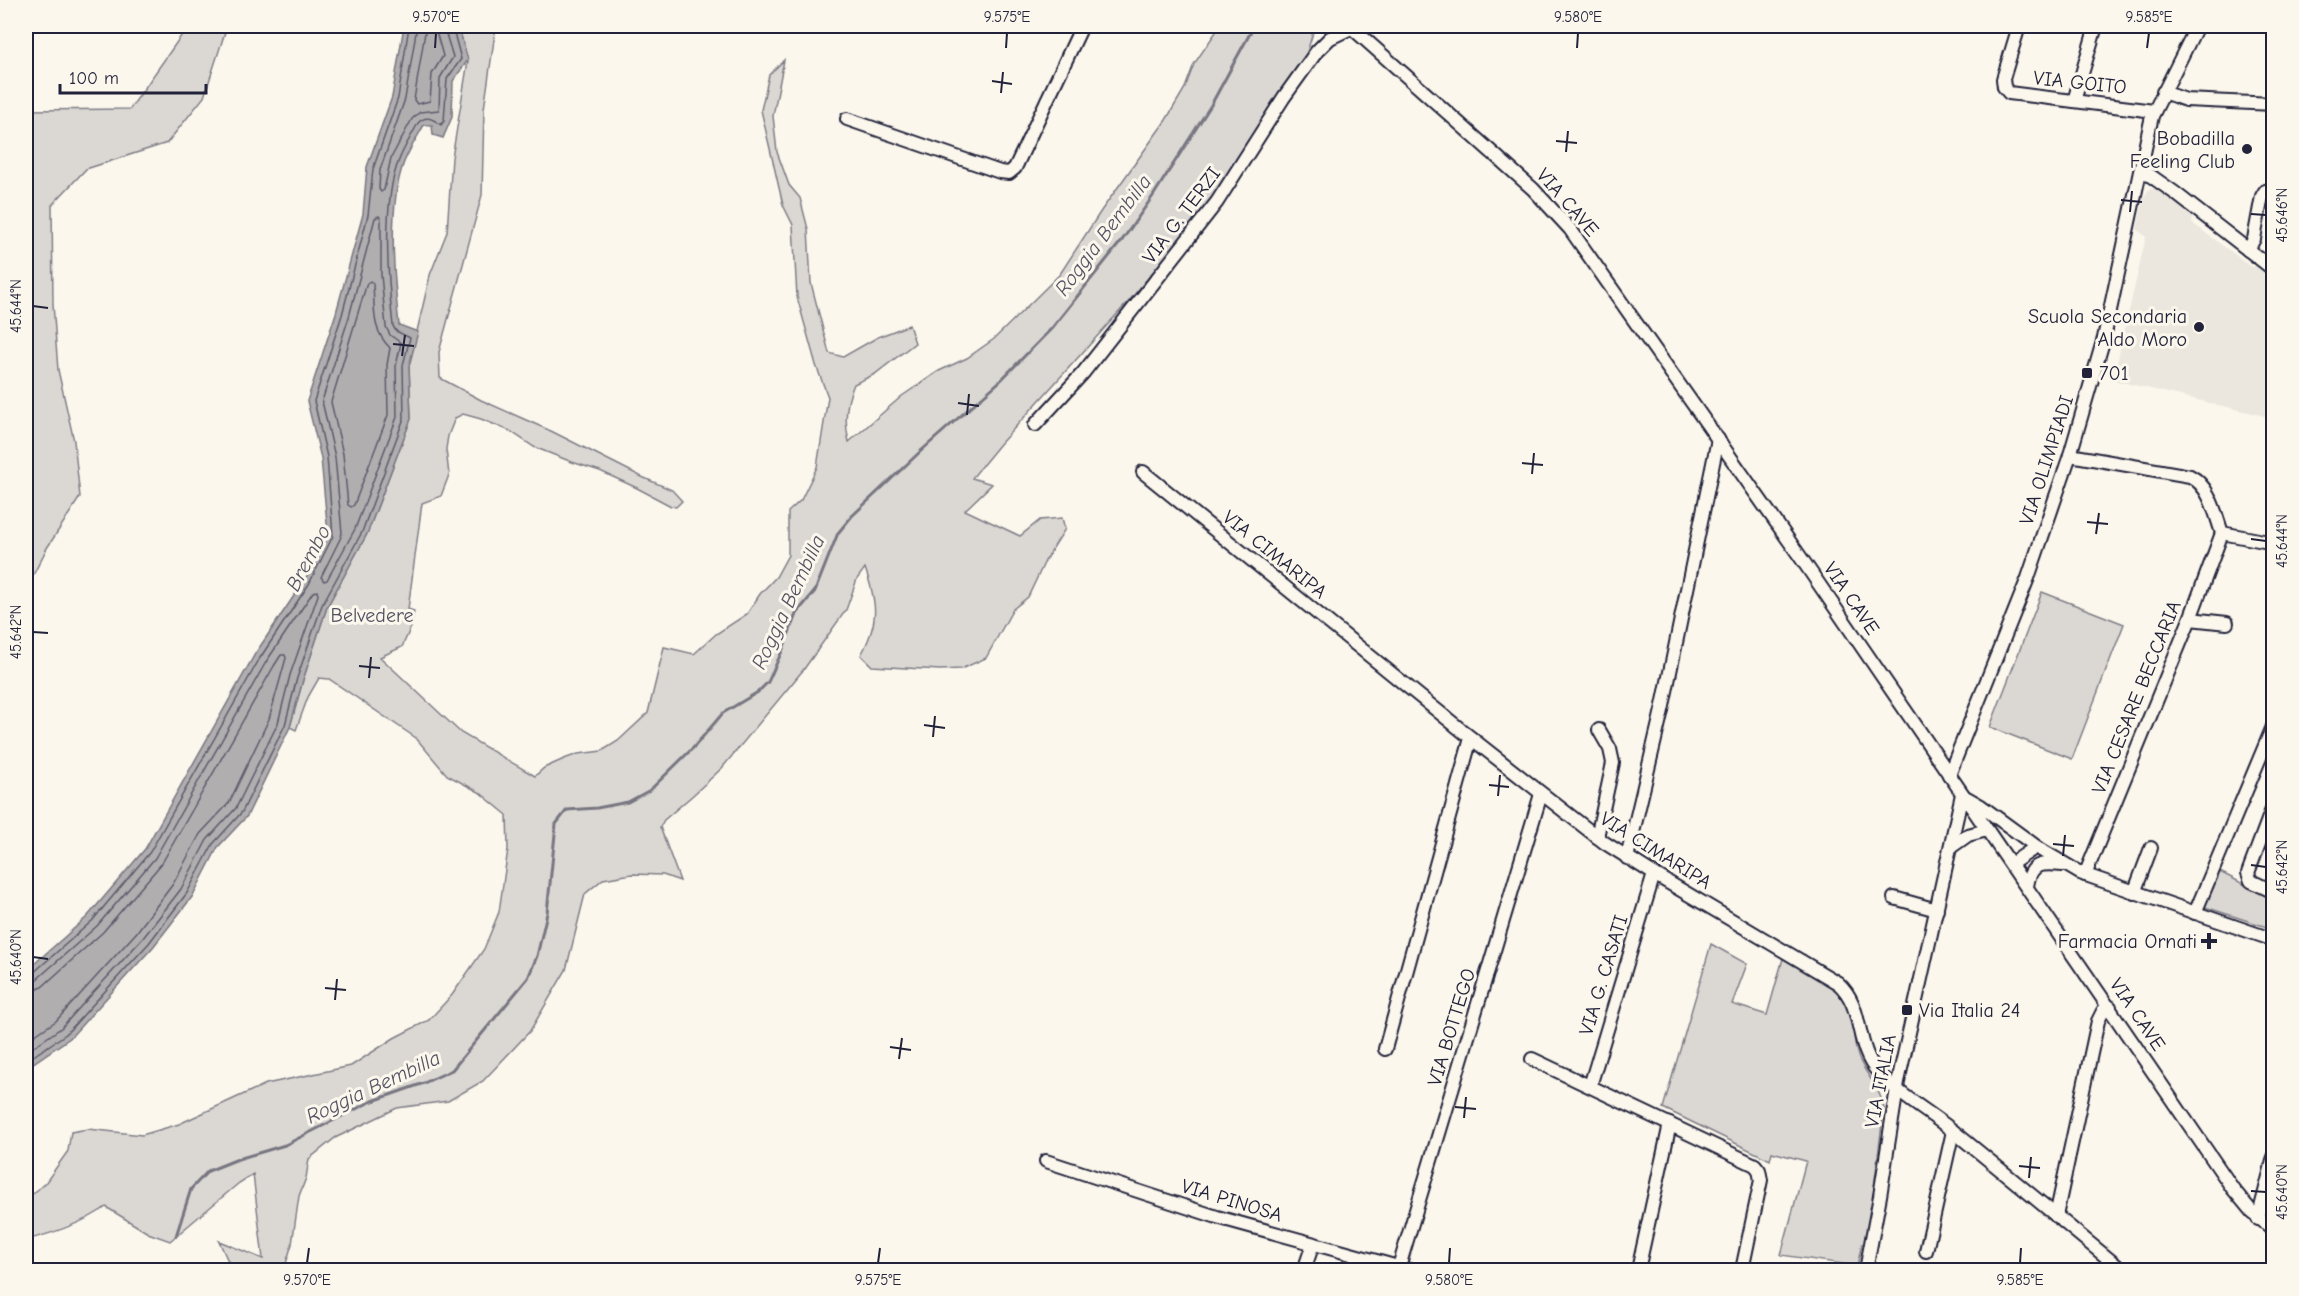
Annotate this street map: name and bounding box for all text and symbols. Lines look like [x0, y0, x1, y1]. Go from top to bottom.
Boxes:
text: 9.570°E [412, 8, 460, 26]
text: 9.575°E [984, 8, 1030, 26]
text: 9.580°E [1554, 8, 1602, 26]
text: 9.585°E [2126, 8, 2173, 26]
scale bar [60, 57, 206, 95]
street label: VIA GOITO [2032, 66, 2128, 99]
text: 100 m [69, 68, 119, 89]
place label: Bobadilla Feeling Club [2130, 127, 2235, 173]
marker: Bobadilla Feeling Club [2240, 142, 2254, 156]
street label: VIA G. TERZI [1138, 162, 1225, 268]
street label: VIA CAVE [1532, 164, 1603, 241]
water label: Roggia Bembilla [1050, 170, 1156, 300]
text: 45.646°N [2273, 188, 2291, 242]
text: 45.644°N [7, 279, 25, 333]
place label: Scuola Secondaria Aldo Moro [2028, 305, 2187, 351]
marker: Scuola Secondaria Aldo Moro [2192, 320, 2206, 334]
place label: 701 [2099, 362, 2129, 385]
marker: 701 [2080, 366, 2094, 380]
street label: VIA OLIMPIADI [2015, 392, 2078, 528]
street label: VIA CIMARIPA [1218, 505, 1332, 604]
text: 45.644°N [2273, 514, 2291, 568]
water label: Brembo [281, 521, 335, 595]
water label: Roggia Bembilla [746, 531, 830, 673]
street label: VIA CAVE [1819, 558, 1884, 639]
street label: VIA CESARE BECCARIA [2087, 597, 2186, 797]
park label: Belvedere [331, 604, 413, 627]
text: 45.642°N [7, 605, 25, 659]
street label: VIA CIMARIPA [1596, 807, 1716, 894]
text: 45.642°N [2273, 840, 2291, 894]
street label: VIA G. CASATI [1574, 912, 1633, 1038]
text: 45.640°N [7, 929, 25, 985]
place label: Farmacia Ornati [2058, 930, 2197, 953]
marker: Farmacia Ornati [2202, 934, 2216, 948]
street label: VIA BOTTEGO [1423, 966, 1480, 1089]
street label: VIA CAVE [2105, 974, 2170, 1055]
place label: Via Italia 24 [1919, 999, 2021, 1022]
marker: Via Italia 24 [1900, 1003, 1914, 1017]
street label: VIA ITALIA [1860, 1032, 1901, 1130]
water label: Roggia Bembilla [302, 1045, 444, 1129]
text: 45.640°N [2273, 1164, 2291, 1220]
street label: VIA PINOSA [1178, 1174, 1286, 1227]
text: 9.570°E [283, 1271, 331, 1289]
text: 9.575°E [855, 1271, 901, 1289]
text: 9.580°E [1425, 1271, 1473, 1289]
text: 9.585°E [1997, 1271, 2044, 1289]

